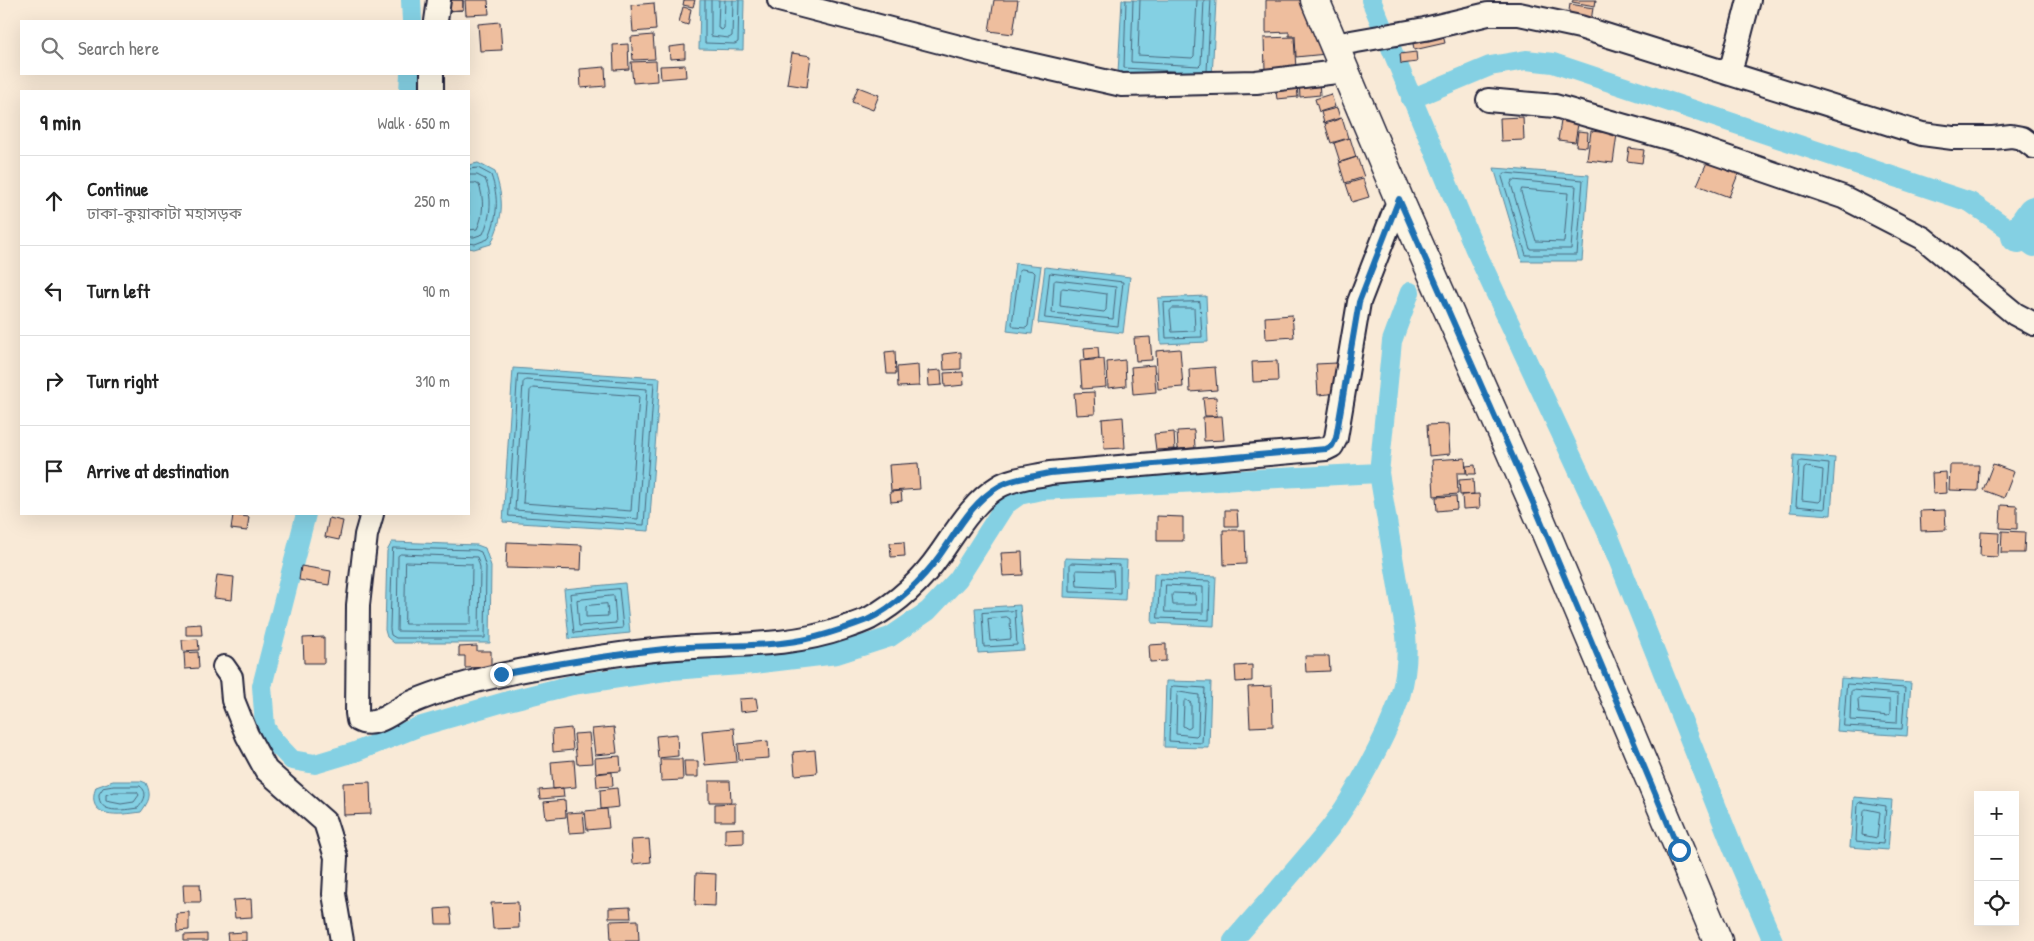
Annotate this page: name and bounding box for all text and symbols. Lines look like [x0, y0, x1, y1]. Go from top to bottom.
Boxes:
search box [20, 20, 470, 75]
icon: search [38, 34, 66, 62]
text: Search here [78, 35, 159, 61]
text: 9 min [40, 108, 81, 137]
text: Walk · 650 m [378, 112, 450, 134]
text: Continue [87, 176, 148, 202]
icon: ahead [40, 187, 68, 215]
text: 250 m [414, 190, 450, 212]
text: ঢাকা-কুয়াকাটা মহাসড়ক [87, 202, 242, 224]
icon: left [40, 277, 68, 305]
text: Turn left [87, 278, 150, 304]
text: 90 m [422, 280, 450, 302]
icon: right [40, 367, 68, 395]
text: Turn right [87, 368, 158, 394]
text: 310 m [415, 370, 450, 392]
icon: arrive [40, 457, 68, 485]
text: Arrive at destination [87, 458, 229, 484]
route end [490, 663, 513, 686]
map controls [1974, 791, 2019, 926]
button: + [1974, 791, 2019, 836]
button: − [1974, 836, 2019, 881]
route start [1668, 839, 1691, 862]
button: locate [1974, 881, 2019, 926]

